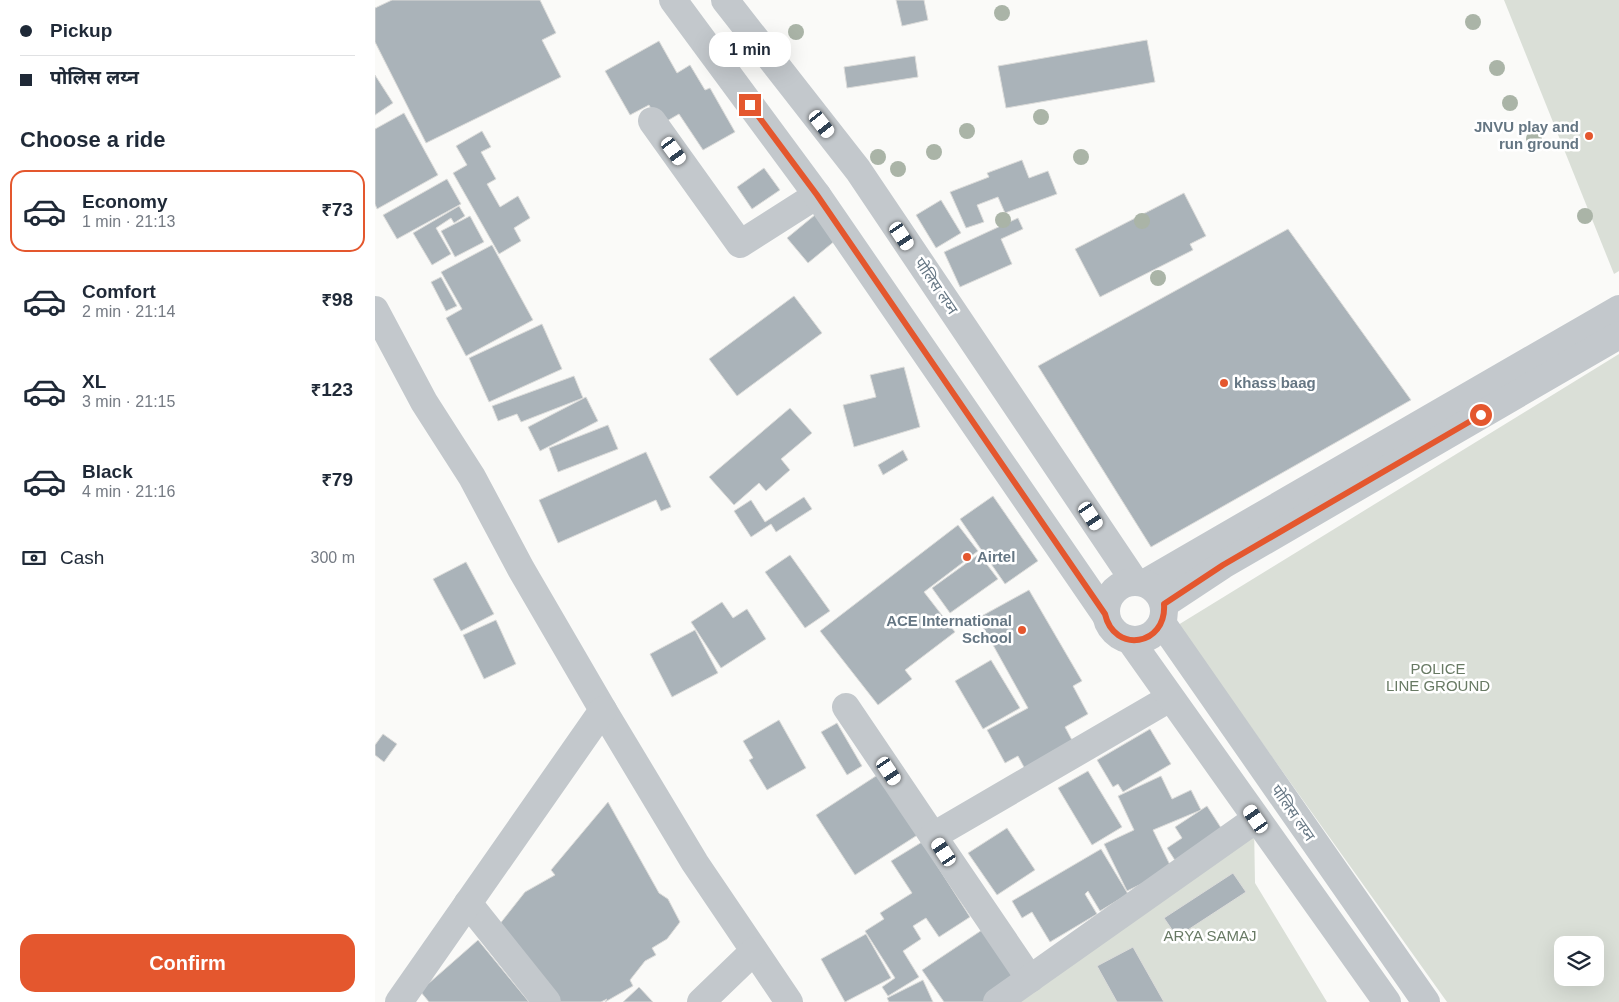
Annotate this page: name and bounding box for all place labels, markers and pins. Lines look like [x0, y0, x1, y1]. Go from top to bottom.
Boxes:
place label: JNVU play and run ground [1474, 118, 1579, 152]
marker: JNVU play and run ground [1583, 130, 1595, 142]
place label: khass baag [1234, 374, 1316, 391]
marker: khass baag [1218, 377, 1230, 389]
place label: Airtel [977, 548, 1015, 565]
marker: Airtel [961, 551, 973, 563]
place label: ACE International School [886, 612, 1012, 646]
marker: ACE International School [1016, 624, 1028, 636]

